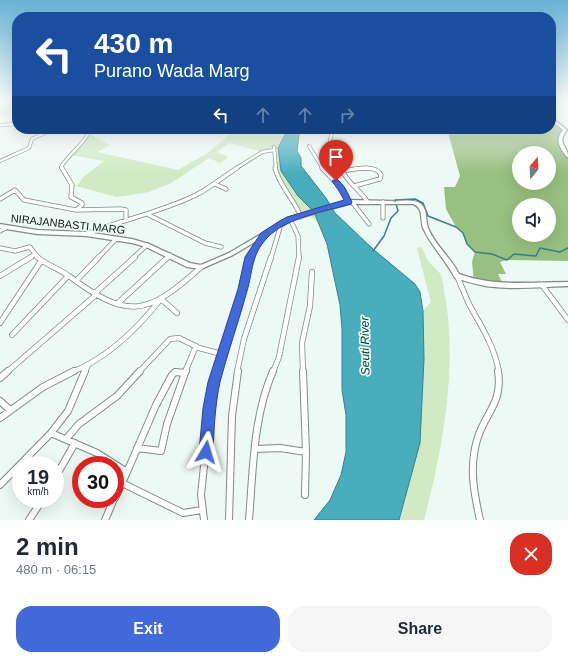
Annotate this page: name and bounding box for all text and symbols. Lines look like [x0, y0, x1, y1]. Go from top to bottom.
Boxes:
icon: left [28, 28, 80, 80]
text: 430 m [94, 28, 173, 59]
text: Purano Wada Marg [94, 61, 249, 81]
icon: left [210, 104, 232, 126]
icon: ahead [252, 104, 274, 126]
icon: ahead [294, 104, 316, 126]
icon: right [336, 104, 358, 126]
pin [319, 140, 353, 181]
icon: arrive [325, 146, 347, 168]
north arrow [512, 146, 556, 190]
map controls [512, 146, 556, 242]
button: sound [512, 198, 556, 242]
street label: NIRAJANBASTI MARG [10, 212, 126, 236]
water label: Seuti River [357, 316, 373, 375]
position arrow [185, 431, 227, 473]
speed limit sign: 30 [72, 456, 124, 508]
text: 19 [27, 466, 49, 488]
text: km/h [27, 486, 49, 497]
text: 2 min [16, 533, 79, 560]
button: close [510, 533, 552, 575]
text: 480 m · 06:15 [16, 562, 96, 577]
button: Exit [16, 606, 280, 652]
button: Share [288, 606, 552, 652]

